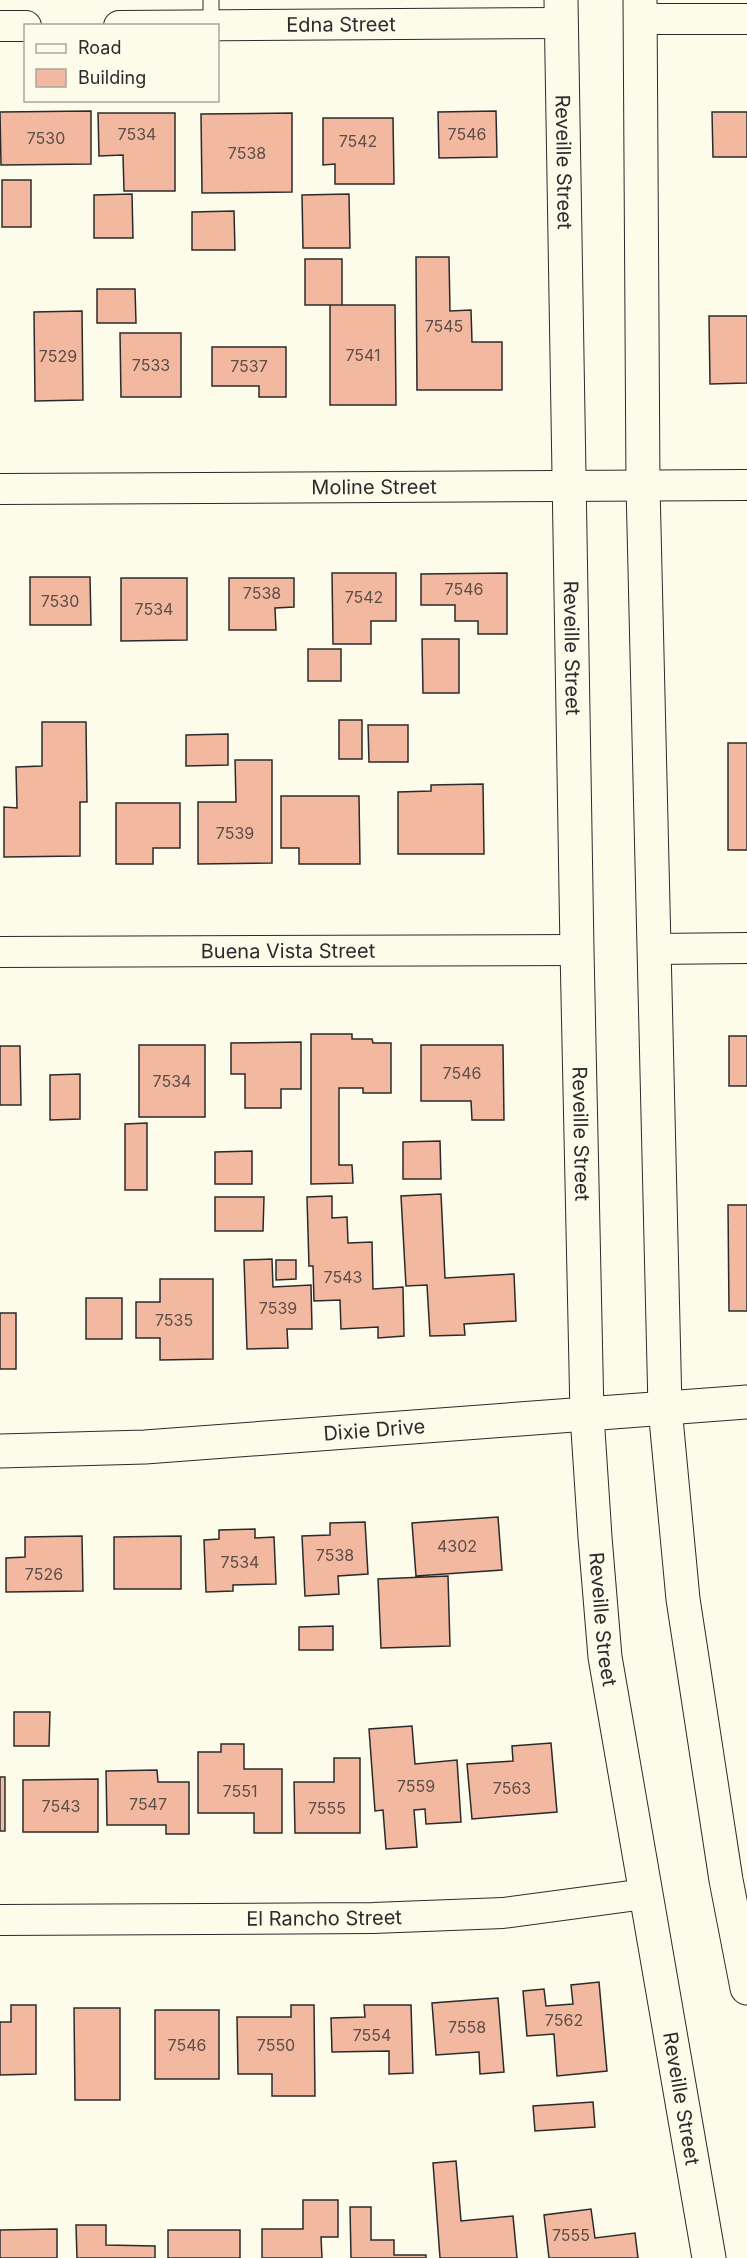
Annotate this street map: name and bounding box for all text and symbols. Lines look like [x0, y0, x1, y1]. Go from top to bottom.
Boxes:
street label: Edna Street [286, 12, 396, 37]
legend [24, 24, 219, 102]
text: Road [78, 37, 121, 58]
text: Building [78, 67, 146, 88]
street label: Reveille Street [551, 94, 577, 230]
house number: 7534 [118, 124, 156, 144]
house number: 7546 [448, 124, 486, 144]
house number: 7530 [27, 128, 65, 148]
house number: 7542 [339, 131, 377, 151]
house number: 7538 [228, 143, 266, 163]
house number: 7545 [425, 316, 463, 336]
house number: 7541 [345, 345, 381, 365]
house number: 7529 [39, 346, 77, 366]
house number: 7533 [132, 355, 170, 375]
house number: 7537 [230, 356, 268, 376]
street label: Moline Street [311, 475, 437, 499]
house number: 7546 [445, 579, 483, 599]
street label: Reveille Street [559, 580, 585, 716]
house number: 7538 [243, 583, 281, 603]
house number: 7542 [345, 587, 383, 607]
house number: 7530 [41, 591, 79, 611]
house number: 7534 [135, 599, 173, 619]
house number: 7539 [216, 823, 254, 843]
street label: Buena Vista Street [201, 939, 376, 963]
house number: 7546 [443, 1063, 481, 1083]
street label: Reveille Street [568, 1066, 594, 1202]
house number: 7534 [153, 1071, 191, 1091]
house number: 7543 [324, 1267, 362, 1287]
house number: 7539 [259, 1298, 297, 1318]
house number: 7535 [155, 1310, 193, 1330]
street label: Dixie Drive [323, 1414, 426, 1446]
house number: 4302 [437, 1536, 477, 1556]
house number: 7538 [316, 1545, 354, 1565]
street label: Reveille Street [584, 1551, 622, 1688]
house number: 7534 [221, 1552, 259, 1572]
house number: 7526 [25, 1564, 63, 1584]
house number: 7559 [397, 1776, 435, 1796]
house number: 7563 [493, 1778, 531, 1798]
house number: 7551 [223, 1781, 257, 1801]
house number: 7547 [129, 1794, 167, 1814]
house number: 7543 [42, 1796, 80, 1816]
house number: 7555 [308, 1798, 346, 1818]
street label: El Rancho Street [246, 1905, 403, 1931]
house number: 7562 [545, 2010, 583, 2030]
house number: 7558 [448, 2017, 486, 2037]
house number: 7554 [353, 2025, 391, 2045]
street label: Reveille Street [658, 2030, 705, 2167]
house number: 7546 [168, 2035, 206, 2055]
house number: 7550 [257, 2035, 295, 2055]
house number: 7555 [552, 2225, 590, 2245]

